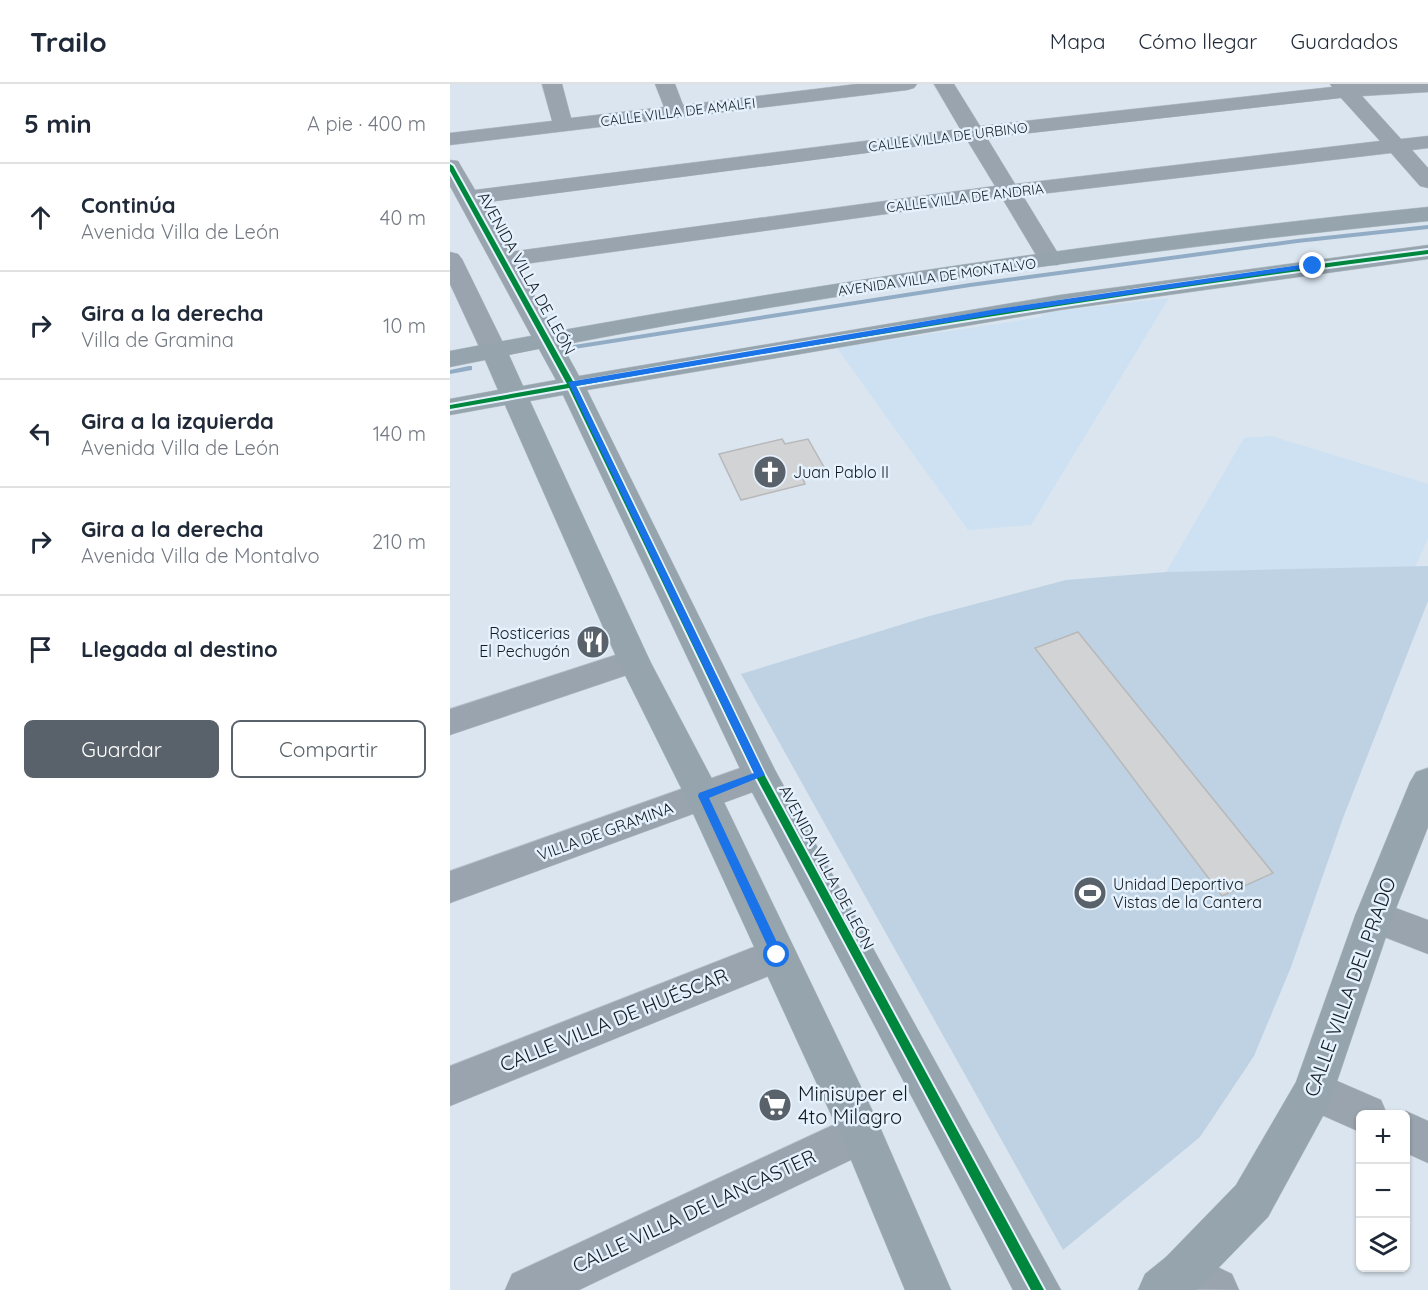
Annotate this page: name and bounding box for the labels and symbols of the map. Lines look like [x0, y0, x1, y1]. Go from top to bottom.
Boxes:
street label: CALLE VILLA DE AMALFI [600, 94, 756, 130]
street label: CALLE VILLA DE URBINO [867, 118, 1029, 156]
street label: CALLE VILLA DE ANDRIA [885, 179, 1045, 217]
street label: AVENIDA VILLA DE LEÓN [474, 188, 580, 358]
route end [1299, 252, 1325, 278]
street label: AVENIDA VILLA DE MONTALVO [837, 254, 1038, 300]
church icon: Juan Pablo II [752, 454, 788, 490]
place label: Juan Pablo II [793, 462, 889, 482]
place label: Rosticerias El Pechugón [479, 623, 570, 661]
restaurant icon: Rosticerias El Pechugón [575, 624, 611, 660]
street label: AVENIDA VILLA DE LEÓN [775, 781, 879, 953]
street label: VILLA DE GRAMINA [534, 797, 676, 865]
place label: Unidad Deportiva Vistas de la Cantera [1113, 874, 1262, 912]
street label: CALLE VILLA DEL PRADO [1298, 874, 1401, 1100]
sports icon: Unidad Deportiva Vistas de la Cantera [1072, 875, 1108, 911]
route start [763, 941, 789, 967]
street label: CALLE VILLA DE HUÉSCAR [496, 962, 732, 1077]
place label: Minisuper el 4to Milagro [798, 1081, 908, 1129]
supermarket icon: Minisuper el 4to Milagro [757, 1087, 793, 1123]
street label: CALLE VILLA DE LANCASTER [568, 1143, 819, 1278]

